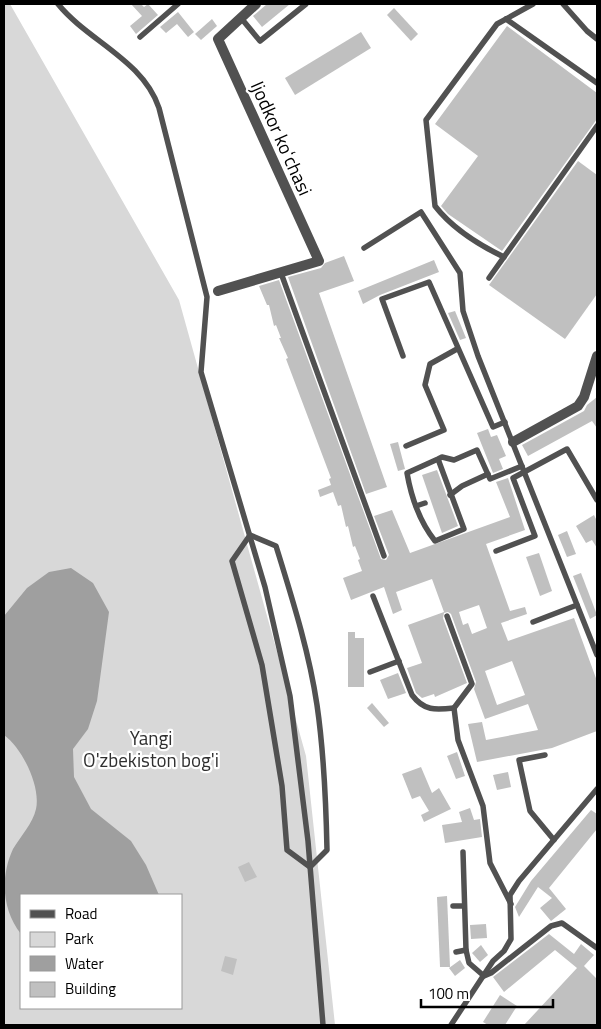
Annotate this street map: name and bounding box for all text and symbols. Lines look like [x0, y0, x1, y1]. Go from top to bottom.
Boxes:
street label: Ijodkor koʻchasi [244, 76, 320, 200]
park label: Yangi O'zbekiston bog'i [83, 723, 219, 774]
legend [20, 894, 182, 1009]
text: Road [65, 902, 97, 925]
text: Park [65, 927, 94, 950]
text: Water [65, 952, 104, 975]
scale bar [421, 976, 554, 1008]
text: Building [65, 977, 116, 1000]
text: 100 m [428, 982, 469, 1005]

